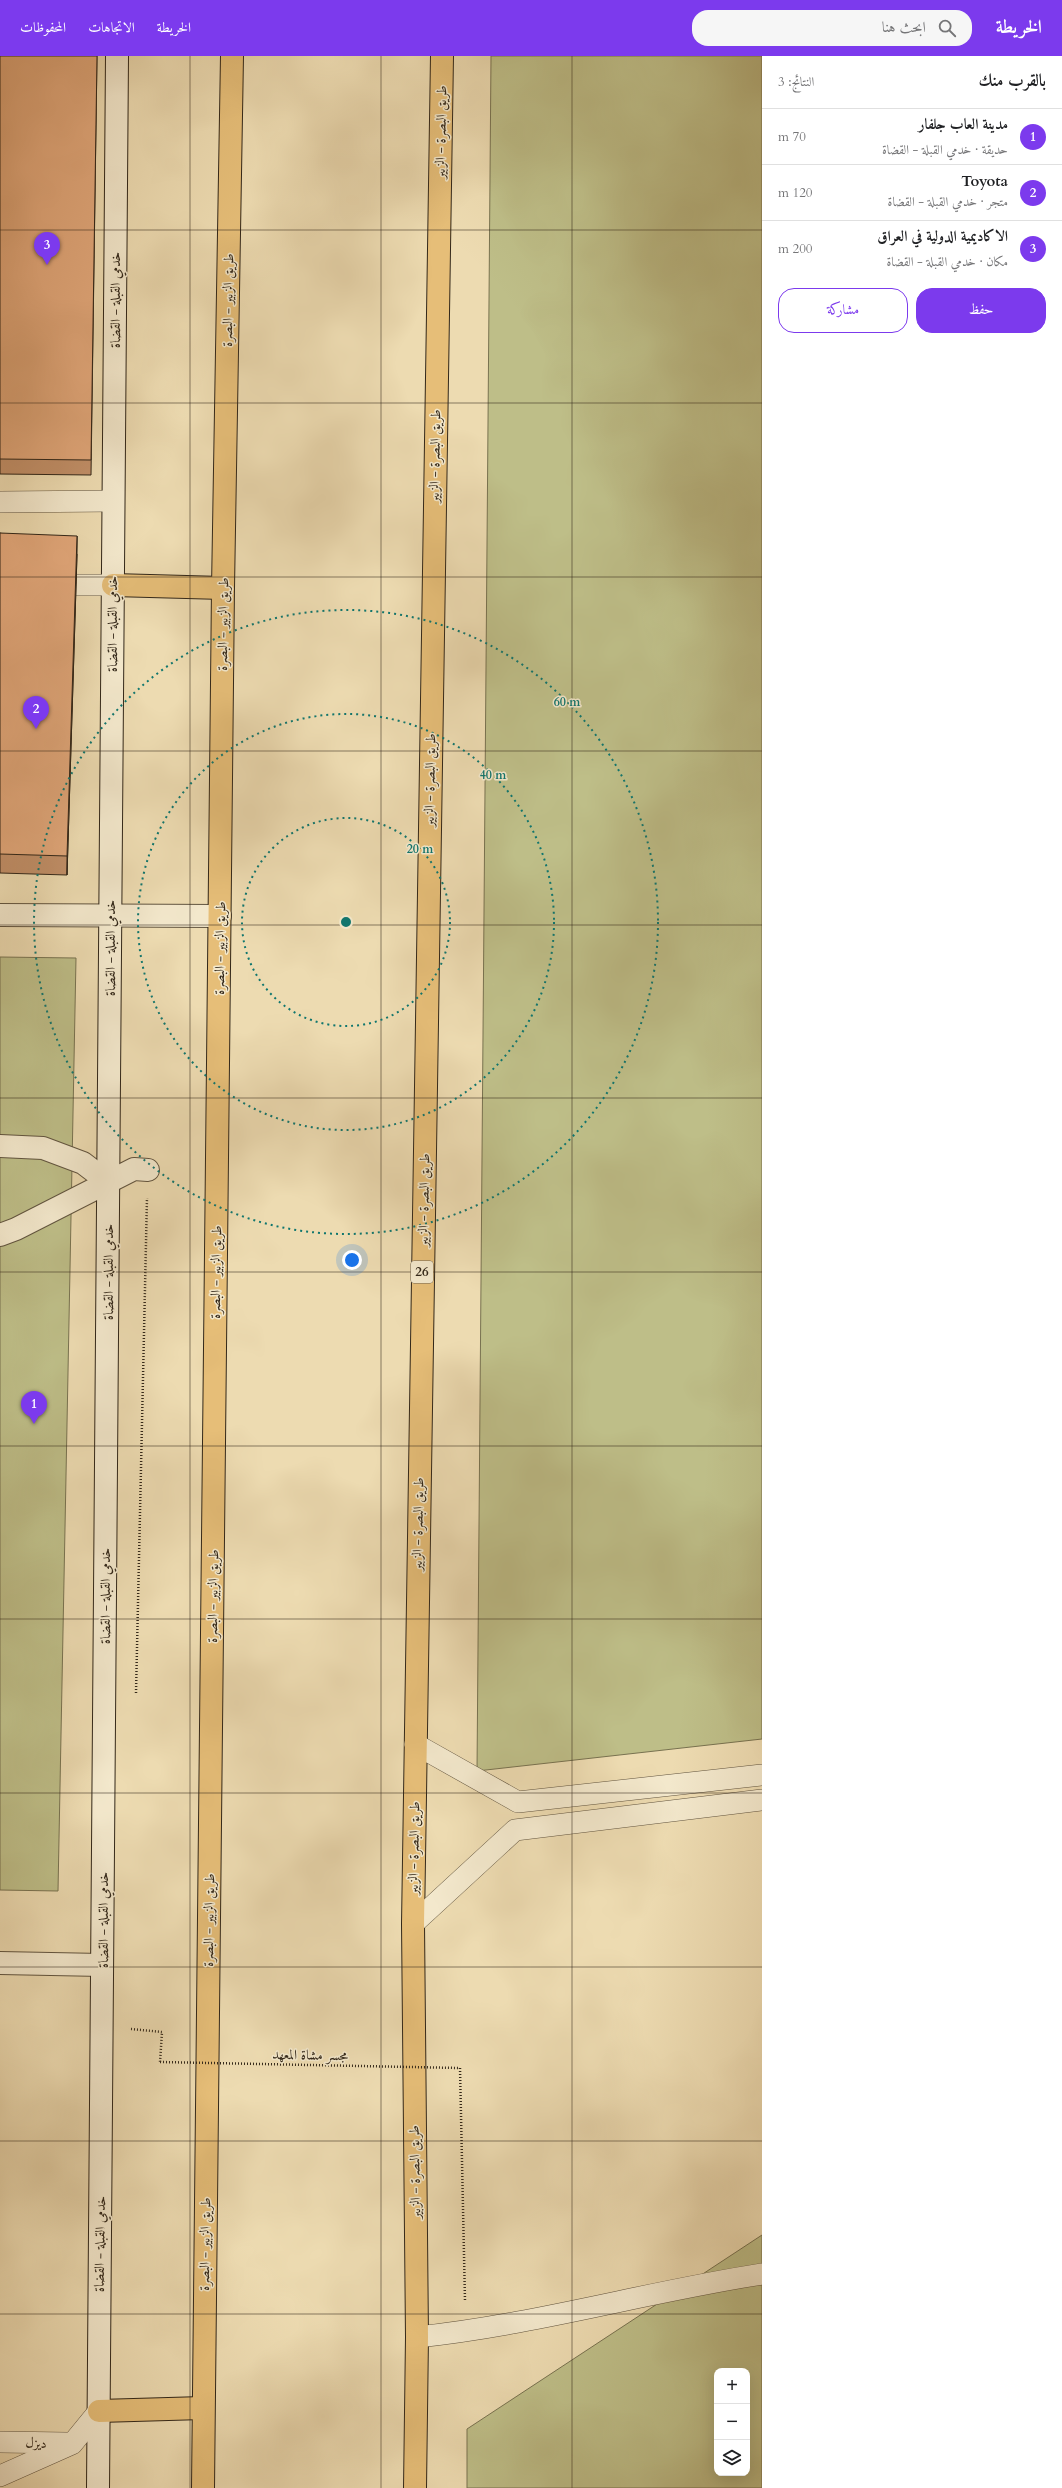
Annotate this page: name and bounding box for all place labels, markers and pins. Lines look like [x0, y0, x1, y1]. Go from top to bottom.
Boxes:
pin: 3 [34, 232, 60, 265]
pin: 2 [23, 696, 49, 729]
centre of rings [339, 915, 353, 929]
pin: 1 [21, 1391, 47, 1424]

